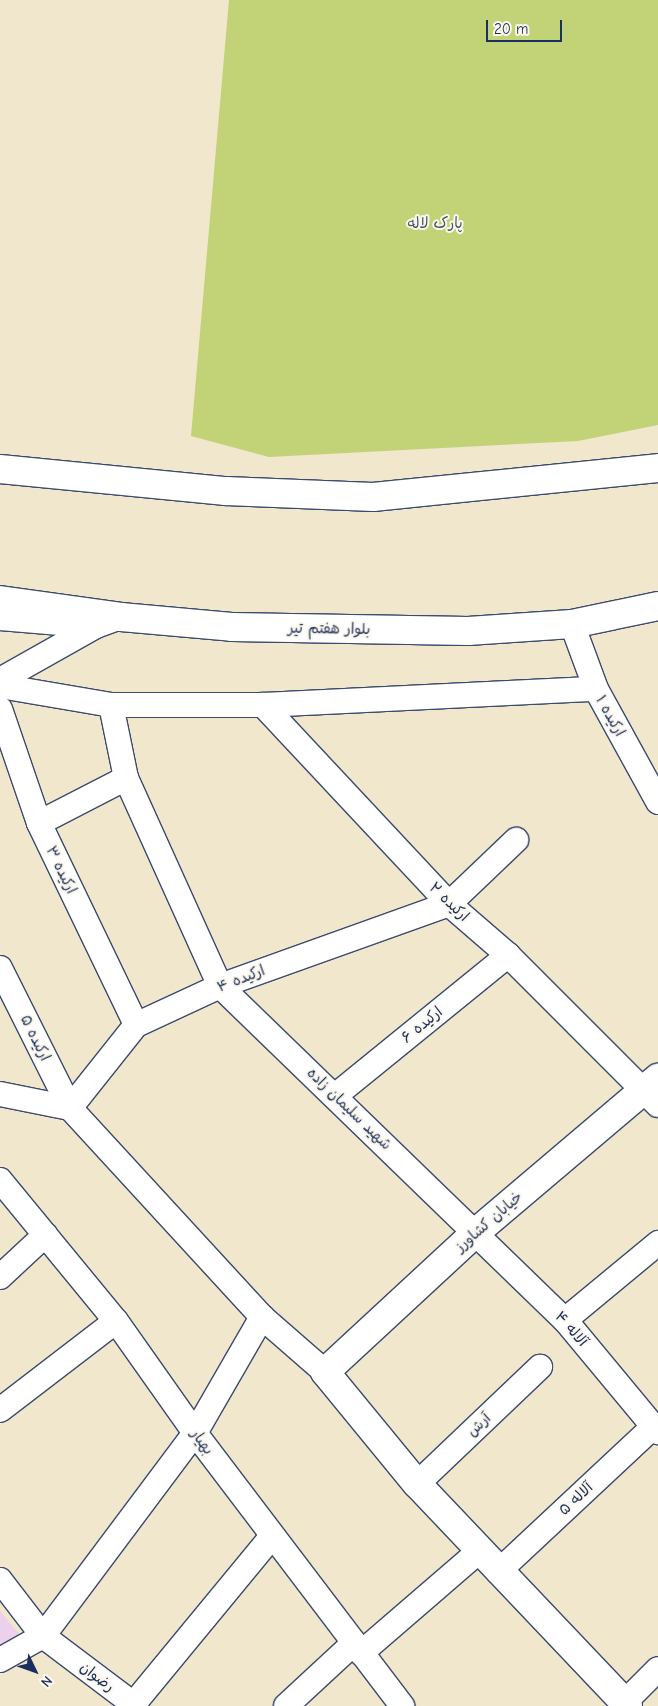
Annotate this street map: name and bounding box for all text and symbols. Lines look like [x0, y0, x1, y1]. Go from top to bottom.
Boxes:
scale bar [488, 10, 564, 42]
text: 20 m [494, 20, 528, 38]
park label: پارک لاله [407, 215, 463, 233]
street label: بلوار هفتم تیر [288, 619, 370, 639]
street label: ارکیده ۱ [591, 692, 629, 740]
street label: ارکیده ۳ [42, 843, 80, 897]
street label: ارکیده ۲ [425, 879, 473, 925]
street label: ارکیده ۴ [214, 962, 268, 996]
street label: ارکیده ۶ [398, 1003, 446, 1047]
street label: ارکیده ۵ [16, 1012, 54, 1064]
street label: شهید سلیمان زاده [303, 1064, 395, 1154]
street label: خیابان کشاورز [452, 1188, 526, 1256]
street label: آلاله ۴ [551, 1308, 591, 1350]
street label: آرش [463, 1409, 495, 1441]
street label: بهیار [187, 1426, 217, 1458]
street label: آلاله ۵ [555, 1479, 597, 1519]
north arrow [10, 1646, 60, 1696]
street label: رضوان [76, 1658, 118, 1696]
text: N [37, 1672, 56, 1690]

